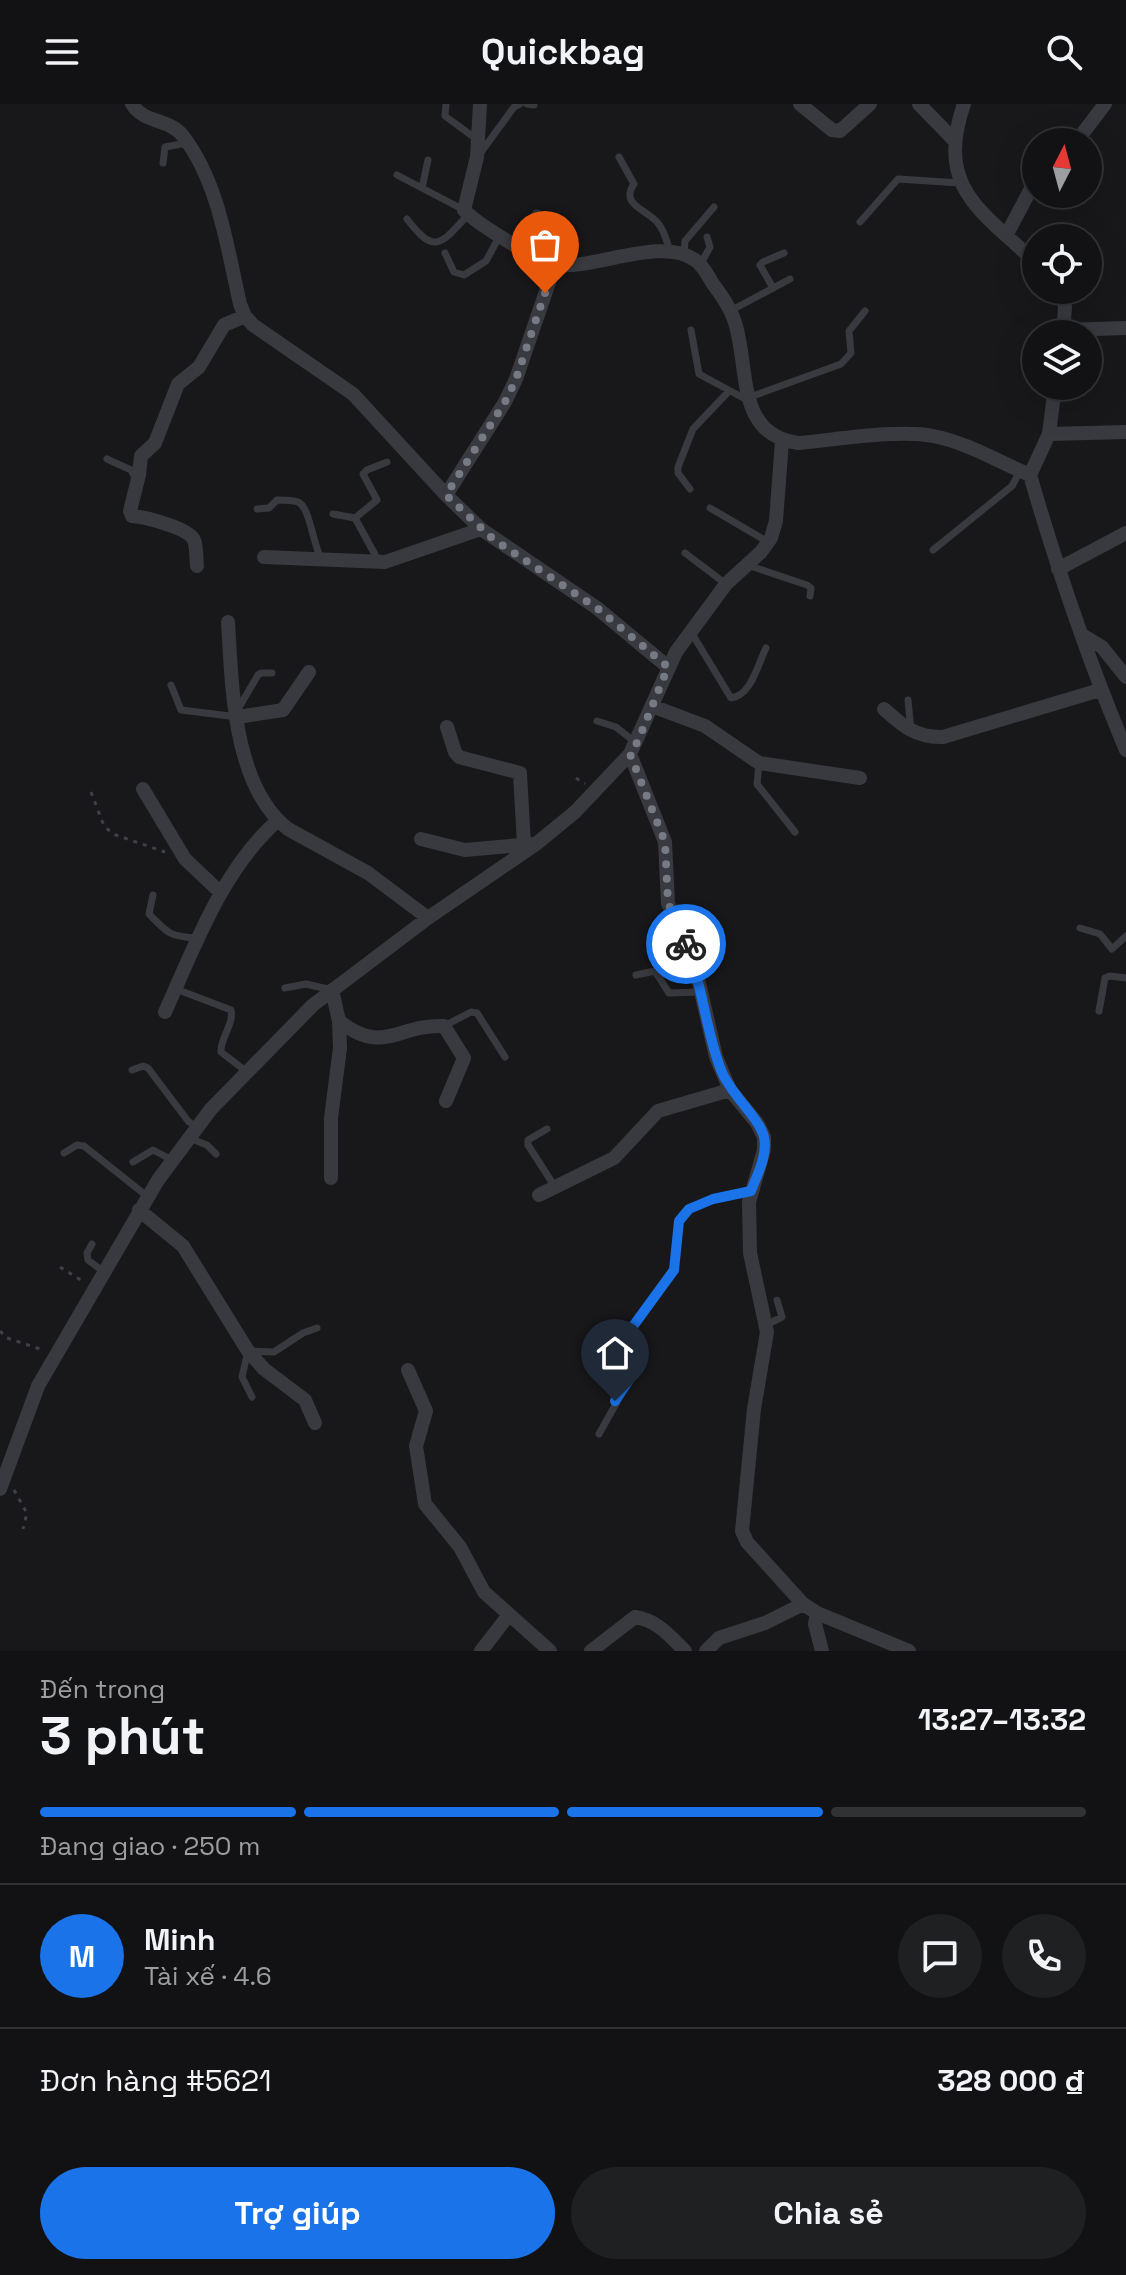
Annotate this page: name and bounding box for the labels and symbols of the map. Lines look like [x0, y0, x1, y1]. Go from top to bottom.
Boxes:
north arrow [1022, 128, 1102, 208]
pin [511, 211, 579, 293]
courier [646, 904, 726, 984]
pin [581, 1319, 649, 1401]

